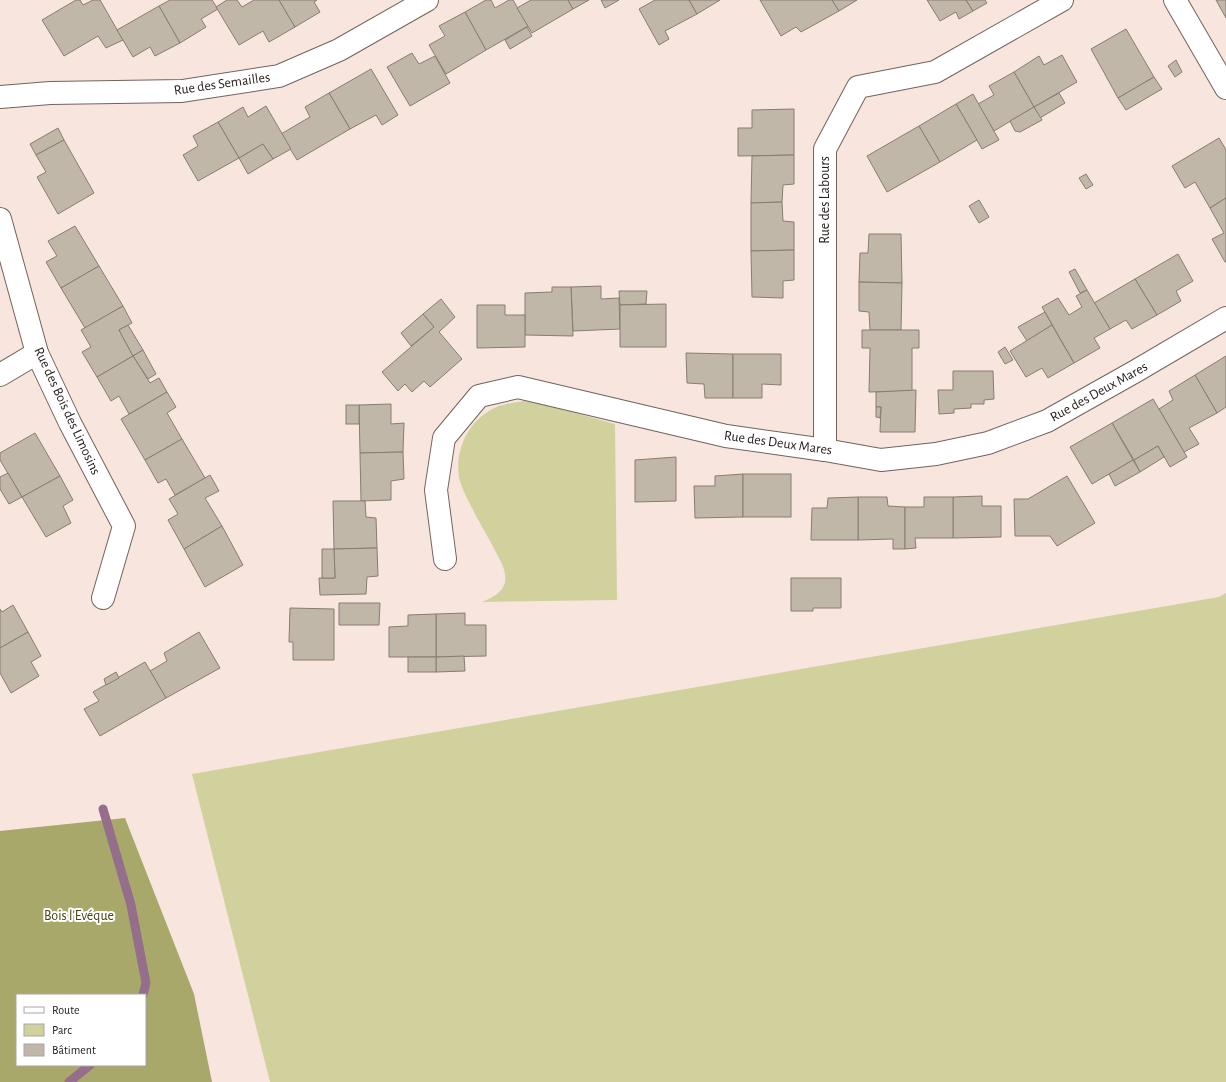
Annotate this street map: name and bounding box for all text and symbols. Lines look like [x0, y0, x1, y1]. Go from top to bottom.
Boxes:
street label: Rue des Semailles [173, 70, 271, 98]
street label: Rue des Labours [818, 156, 832, 244]
street label: Rue des Bois des Limosins [31, 345, 103, 477]
street label: Rue des Deux Mares [1048, 359, 1150, 425]
street label: Rue des Deux Mares [723, 428, 833, 458]
park label: Bois l'Evéque [44, 909, 114, 923]
legend [16, 994, 146, 1066]
text: Route [52, 1004, 79, 1016]
text: Parc [52, 1024, 72, 1036]
text: Bâtiment [52, 1044, 96, 1056]

